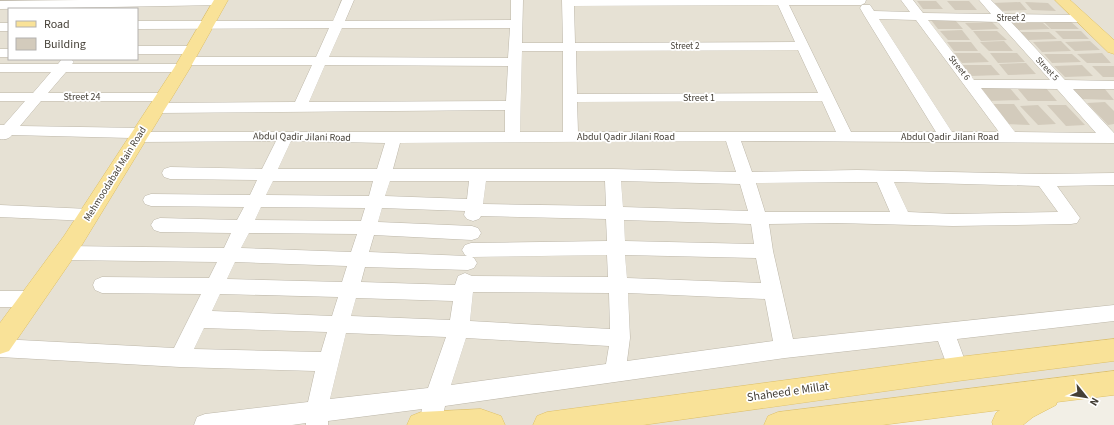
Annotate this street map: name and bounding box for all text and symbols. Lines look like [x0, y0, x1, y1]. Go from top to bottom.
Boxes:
legend [8, 8, 138, 60]
street label: Street 2 [997, 12, 1026, 25]
text: Road [44, 16, 70, 33]
text: Building [44, 36, 86, 53]
street label: Street 2 [671, 40, 700, 53]
street label: Street 6 [945, 53, 973, 84]
street label: Street 5 [1032, 54, 1062, 84]
street label: Street 24 [64, 90, 101, 104]
street label: Street 1 [683, 91, 715, 105]
street label: Mehmoodabad Main Road [80, 124, 150, 224]
street label: Abdul Qadir Jilani Road [253, 129, 351, 145]
street label: Abdul Qadir Jilani Road [577, 130, 675, 144]
street label: Abdul Qadir Jilani Road [901, 130, 999, 144]
north arrow [1066, 377, 1106, 417]
street label: Shaheed e Millat [746, 378, 830, 406]
text: N [1086, 395, 1103, 409]

